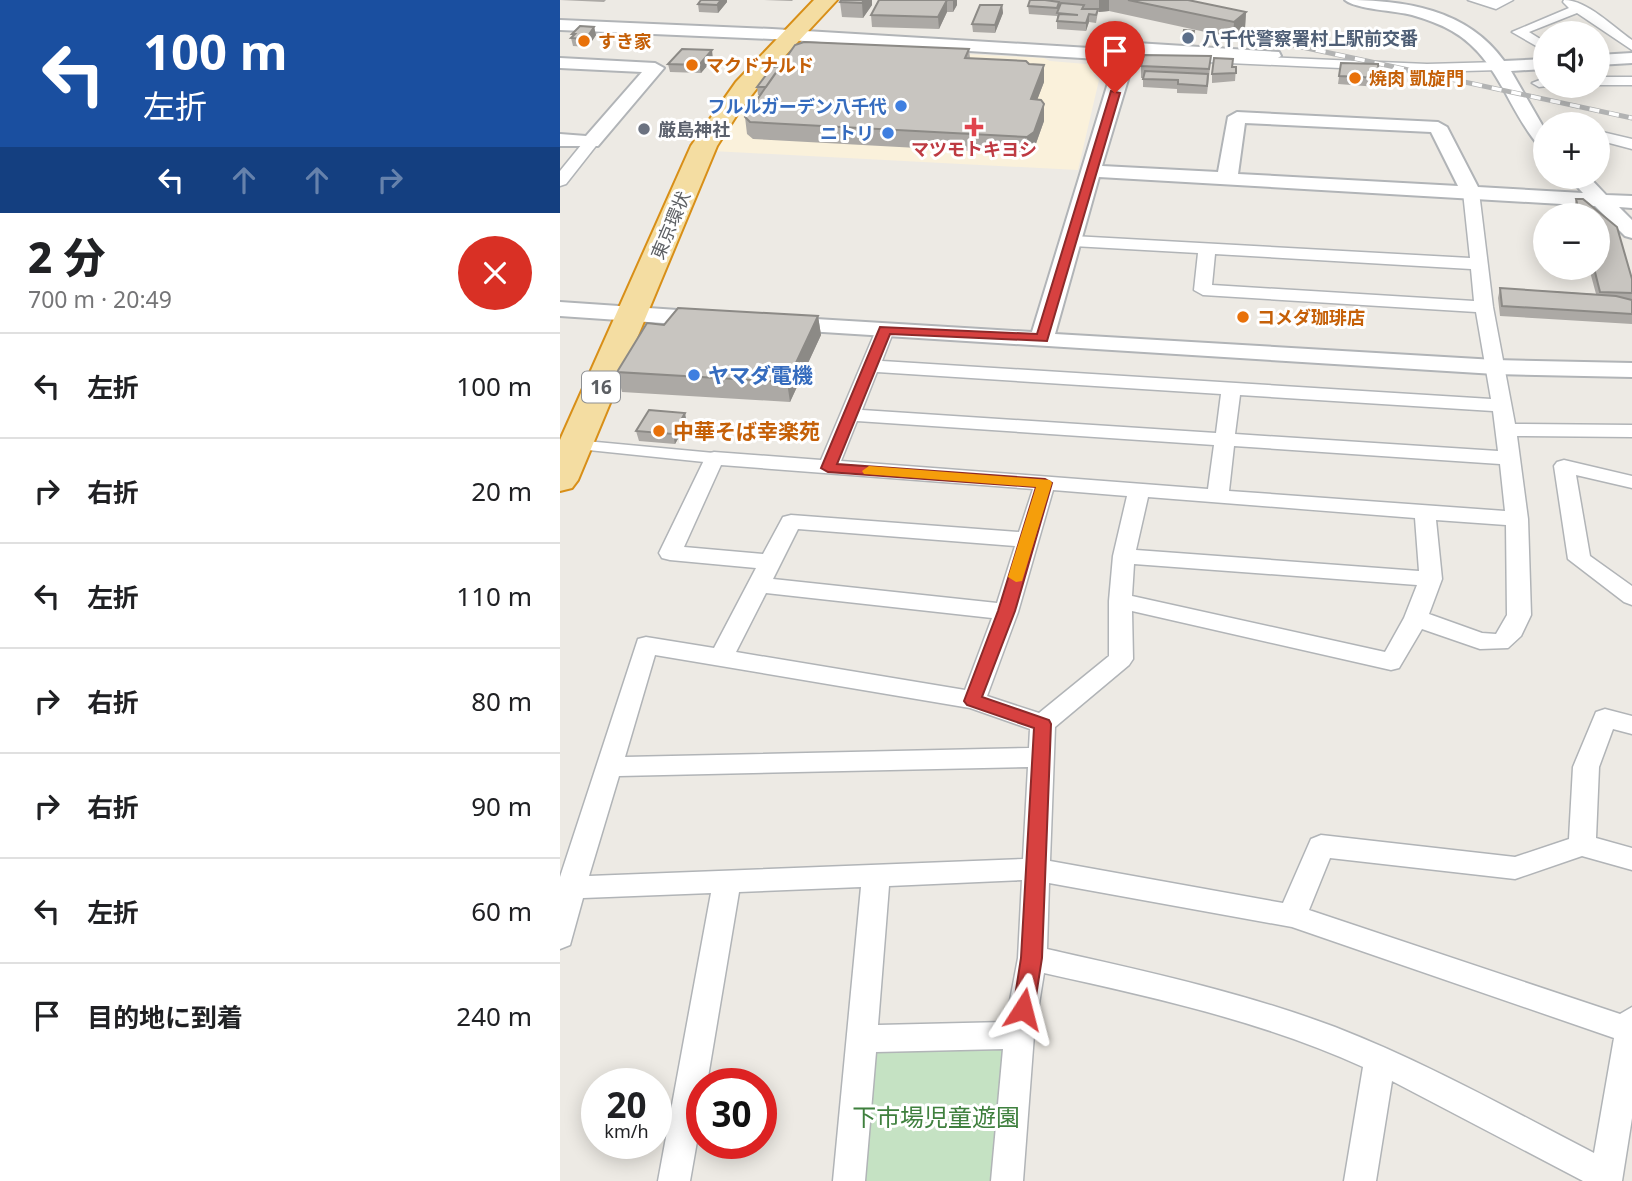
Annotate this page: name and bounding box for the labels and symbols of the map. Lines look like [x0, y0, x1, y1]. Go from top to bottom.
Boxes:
pin [1085, 21, 1145, 93]
place label: 八千代警察署村上駅前交番 [1202, 26, 1418, 50]
place label: すき家 [598, 29, 652, 53]
marker: 八千代警察署村上駅前交番 [1180, 30, 1196, 46]
marker: すき家 [576, 33, 592, 49]
place label: マクドナルド [706, 53, 814, 77]
marker: マクドナルド [684, 57, 700, 73]
place label: 焼肉 凱旋門 [1369, 66, 1464, 90]
marker: 焼肉 凱旋門 [1347, 70, 1363, 86]
place label: フルルガーデン八千代 [708, 94, 887, 118]
marker: フルルガーデン八千代 [893, 98, 909, 114]
place label: 厳島神社 [658, 117, 730, 141]
marker: マツモトキヨシ [966, 119, 982, 135]
marker: 厳島神社 [636, 121, 652, 137]
place label: ニトリ [820, 121, 874, 145]
marker: ニトリ [880, 125, 896, 141]
place label: マツモトキヨシ [911, 137, 1037, 161]
street label: 東京環状 [645, 187, 695, 263]
place label: コメダ珈琲店 [1257, 305, 1365, 329]
marker: コメダ珈琲店 [1235, 309, 1251, 325]
place label: ヤマダ電機 [708, 361, 813, 389]
marker: ヤマダ電機 [686, 367, 702, 383]
road number: 16 [582, 372, 620, 402]
place label: 中華そば幸楽苑 [673, 417, 820, 445]
marker: 中華そば幸楽苑 [651, 423, 667, 439]
position arrow [986, 972, 1060, 1046]
speed limit sign: 30 [686, 1068, 777, 1159]
park label: 下市場児童遊園 [852, 1100, 1020, 1133]

